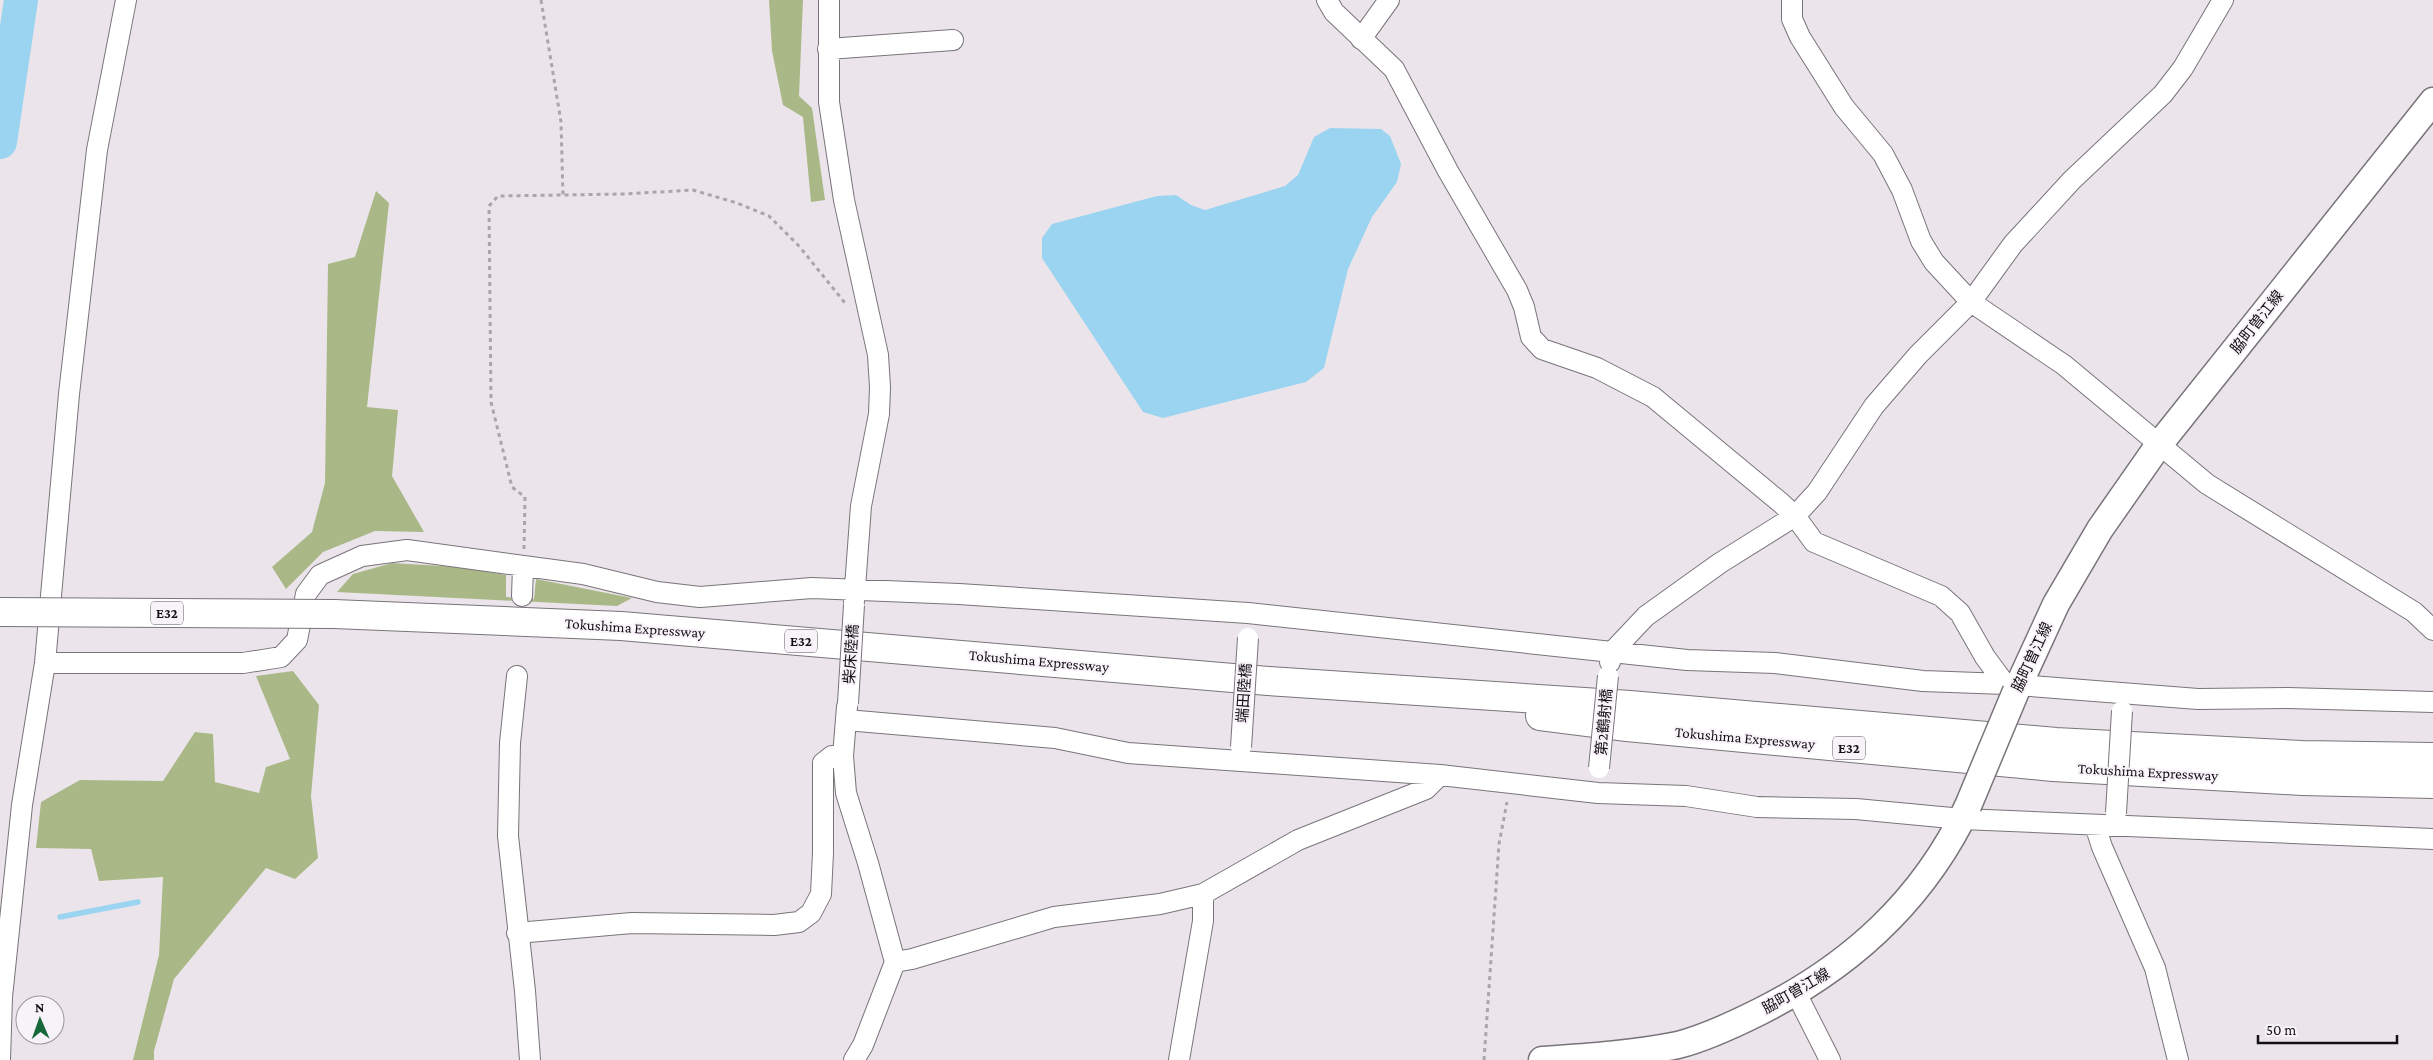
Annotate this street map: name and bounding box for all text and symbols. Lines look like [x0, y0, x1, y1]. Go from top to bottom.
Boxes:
street label: 脇町曽江線 [2228, 288, 2286, 356]
road number: E32 [151, 602, 183, 624]
street label: Tokushima Expressway [564, 615, 706, 642]
street label: 脇町曽江線 [2009, 620, 2055, 694]
street label: 柴床陸橋 [841, 624, 861, 684]
road number: E32 [785, 630, 817, 652]
street label: Tokushima Expressway [968, 647, 1110, 676]
street label: 端田陸橋 [1234, 663, 1254, 723]
street label: 第2鶴射橋 [1592, 688, 1615, 756]
street label: Tokushima Expressway [1674, 724, 1816, 753]
road number: E32 [1833, 736, 1865, 760]
street label: Tokushima Expressway [2077, 760, 2219, 785]
street label: 脇町曽江線 [1760, 965, 1832, 1017]
north arrow [15, 995, 65, 1045]
text: N [34, 999, 45, 1015]
scale bar [2258, 1012, 2397, 1044]
text: 50 m [2266, 1022, 2296, 1038]

